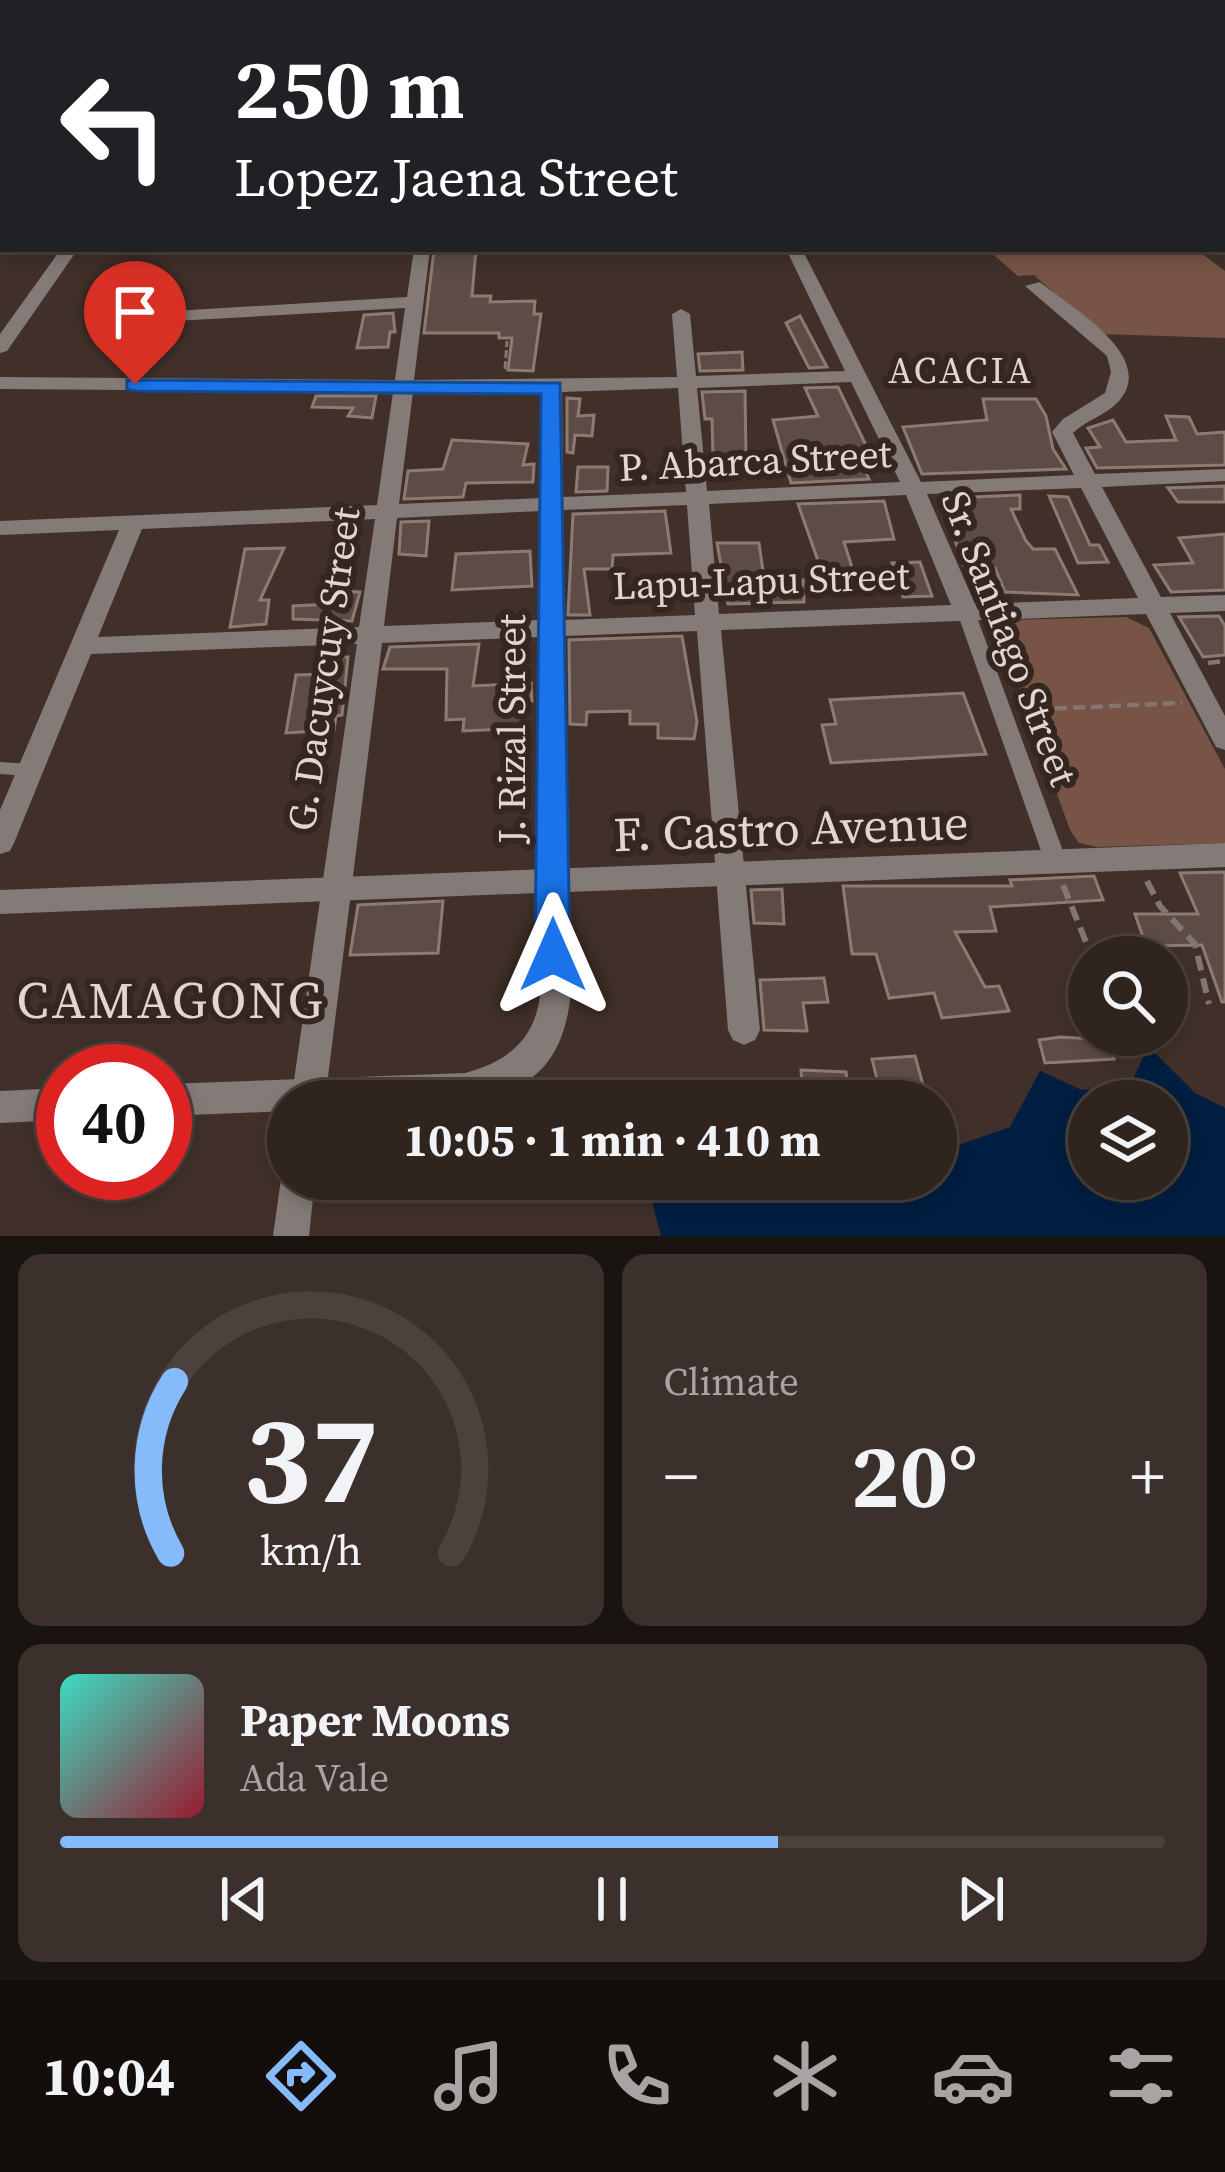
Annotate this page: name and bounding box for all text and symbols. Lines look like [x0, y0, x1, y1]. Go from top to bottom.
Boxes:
text: 250 m [234, 31, 465, 146]
icon: left [36, 48, 192, 204]
text: Lopez Jaena Street [234, 140, 678, 214]
pin [84, 261, 186, 384]
icon: arrive [102, 279, 168, 345]
district label: ACACIA [888, 346, 1034, 395]
street label: P. Abarca Street [617, 427, 893, 494]
street label: Sr. Santiago Street [929, 483, 1090, 793]
street label: G. Dacuycuy Street [275, 504, 372, 834]
street label: Lapu-Lapu Street [612, 549, 911, 612]
street label: J. Rizal Street [485, 614, 538, 845]
street label: F. Castro Avenue [612, 789, 970, 867]
position arrow [490, 892, 616, 1018]
map controls [1068, 936, 1188, 1200]
button: search [1068, 936, 1188, 1056]
district label: CAMAGONG [17, 965, 326, 1035]
speed limit sign: 40 [36, 1044, 192, 1200]
button: layers [1068, 1080, 1188, 1200]
text: 10:05 · 1 min · 410 m [404, 1109, 820, 1171]
text: Climate [664, 1355, 799, 1408]
text: 37 [243, 1373, 378, 1544]
text: 20° [851, 1414, 978, 1537]
text: − [664, 1431, 698, 1521]
text: + [1130, 1431, 1165, 1521]
text: km/h [260, 1521, 362, 1579]
text: Paper Moons [240, 1689, 510, 1751]
text: Ada Vale [240, 1751, 389, 1804]
icon: previous [211, 1866, 277, 1932]
icon: pause [579, 1866, 645, 1932]
icon: next [948, 1866, 1014, 1932]
icon: directions [259, 2034, 343, 2118]
icon: music [427, 2034, 511, 2118]
icon: phone [595, 2034, 679, 2118]
icon: climate [763, 2034, 847, 2118]
icon: car [931, 2034, 1015, 2118]
icon: filters [1099, 2034, 1183, 2118]
text: 10:04 [42, 2039, 175, 2113]

